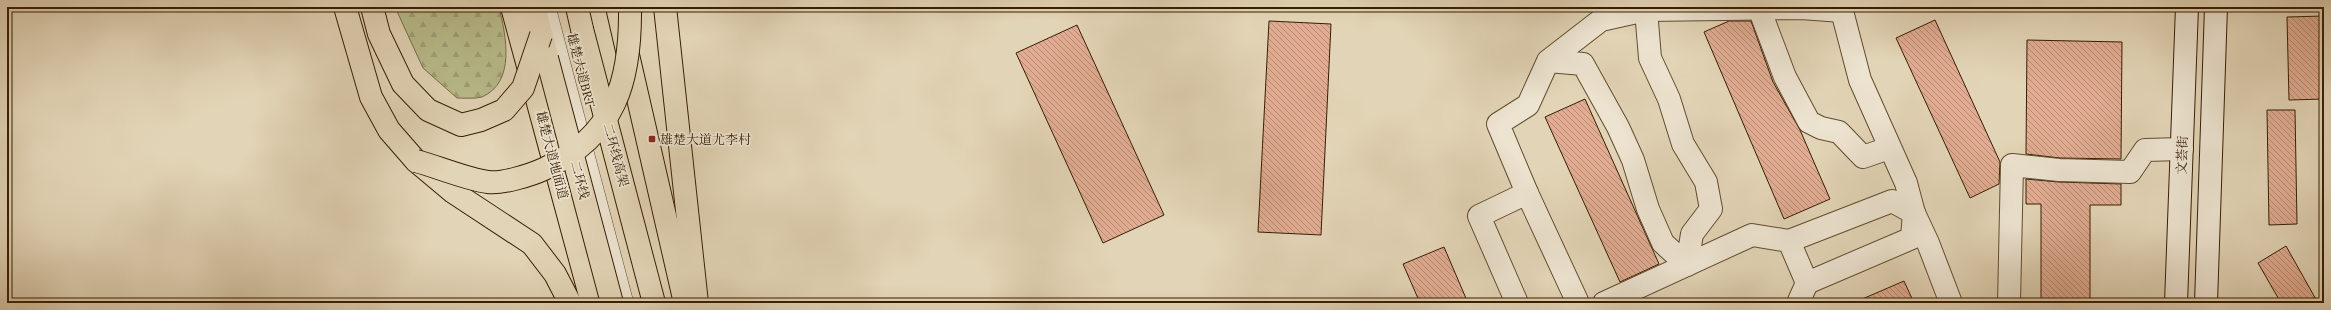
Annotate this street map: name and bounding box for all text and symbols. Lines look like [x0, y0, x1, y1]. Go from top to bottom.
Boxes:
street label: 雄楚大道BRT [563, 31, 599, 109]
street label: 雄楚大道地面道 [532, 109, 572, 201]
street label: 二环线高架 [599, 121, 633, 189]
place label: 雄楚大道尤李村 [660, 131, 751, 148]
marker: 雄楚大道尤李村 [647, 134, 657, 144]
street label: 文荟街 [2173, 135, 2191, 175]
street label: 二环线 [567, 159, 593, 201]

